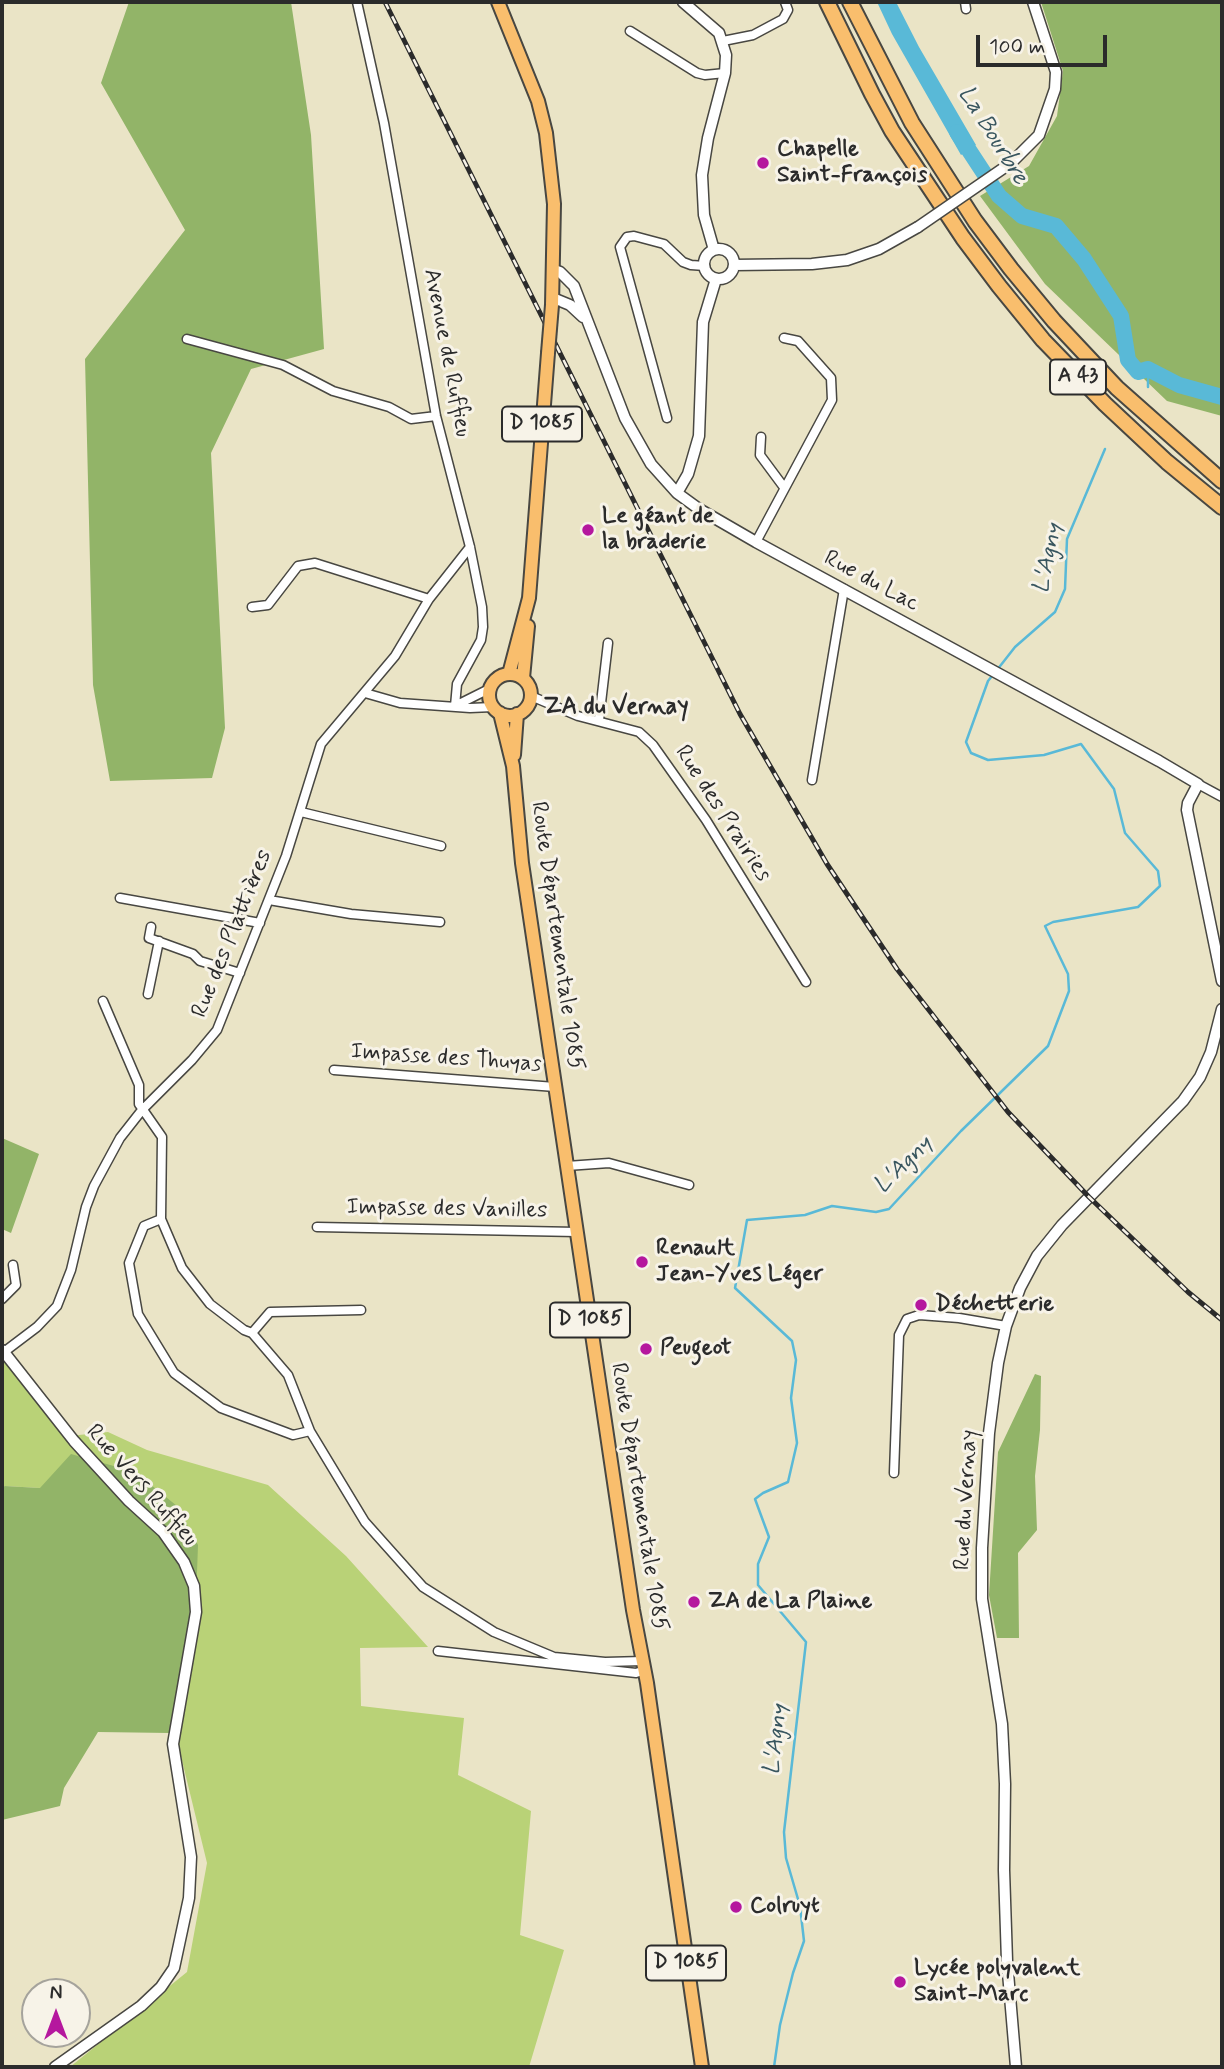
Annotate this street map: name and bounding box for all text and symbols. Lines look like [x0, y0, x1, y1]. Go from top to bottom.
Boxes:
scale bar [979, 21, 1110, 65]
text: 100 m [989, 33, 1045, 61]
water label: La Bourbre [950, 81, 1034, 191]
place label: Chapelle Saint-François [777, 136, 927, 190]
marker: Chapelle Saint-François [755, 155, 771, 171]
street label: Avenue de Ruffieu [416, 266, 476, 440]
road number: A 43 [1050, 360, 1106, 394]
road number: D 1085 [502, 406, 582, 442]
place label: Le géant de la braderie [602, 503, 714, 557]
marker: Le géant de la braderie [580, 522, 596, 538]
water label: L'Agny [1028, 522, 1070, 596]
street label: Rue du Lac [819, 545, 923, 619]
district label: ZA du Vernay [544, 694, 688, 722]
street label: Rue des Prairies [668, 741, 776, 887]
street label: Route Départementale 1085 [523, 800, 589, 1072]
street label: Rue des Plattières [187, 846, 279, 1022]
street label: Impasse des Thuyas [350, 1039, 542, 1079]
water label: L'Agny [869, 1131, 939, 1201]
street label: Impasse des Vanilles [346, 1194, 548, 1226]
place label: Renault Jean-Yves Léger [656, 1235, 823, 1289]
marker: Renault Jean-Yves Léger [634, 1254, 650, 1270]
place label: Déchetterie [935, 1291, 1054, 1319]
marker: Déchetterie [913, 1297, 929, 1313]
road number: D 1085 [550, 1302, 630, 1338]
place label: Peugeot [660, 1335, 732, 1363]
marker: Peugeot [638, 1341, 654, 1357]
street label: Route Départementale 1085 [603, 1361, 673, 1633]
street label: Rue Vers Ruffieu [79, 1419, 203, 1553]
street label: Rue du Vernay [950, 1429, 984, 1571]
place label: ZA de La Plaine [708, 1588, 872, 1616]
marker: ZA de La Plaine [686, 1594, 702, 1610]
water label: L'Agny [758, 1703, 796, 1777]
place label: Colruyt [750, 1893, 820, 1921]
marker: Colruyt [728, 1899, 744, 1915]
road number: D 1085 [646, 1946, 726, 1980]
place label: Lycée polyvalent Saint-Marc [914, 1955, 1080, 2009]
marker: Lycée polyvalent Saint-Marc [892, 1974, 908, 1990]
north arrow [21, 1978, 91, 2048]
text: N [50, 1981, 62, 2006]

